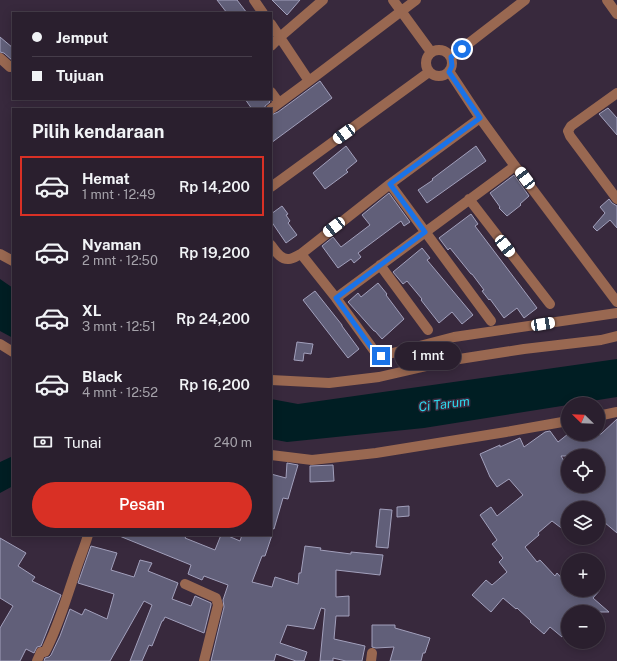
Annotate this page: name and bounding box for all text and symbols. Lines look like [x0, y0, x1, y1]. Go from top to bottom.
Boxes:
text: Jemput [56, 29, 108, 46]
route start [453, 40, 471, 58]
text: Tujuan [56, 67, 104, 84]
text: Pilih kendaraan [32, 121, 164, 142]
car [331, 122, 357, 146]
car [513, 165, 537, 191]
icon: car [34, 168, 70, 204]
text: Hemat [82, 170, 130, 187]
text: Rp 14,200 [179, 178, 250, 195]
text: 1 mnt · 12:49 [82, 187, 155, 202]
car [321, 215, 347, 239]
car [493, 233, 517, 259]
icon: car [34, 234, 70, 270]
text: Nyaman [82, 236, 141, 253]
text: Rp 19,200 [179, 244, 250, 261]
text: 2 mnt · 12:50 [82, 253, 158, 268]
icon: car [34, 300, 70, 336]
text: XL [82, 302, 101, 319]
text: Rp 24,200 [176, 310, 250, 327]
car [530, 316, 556, 332]
text: 3 mnt · 12:51 [82, 319, 156, 334]
callout: 1 mnt [395, 342, 461, 370]
route end [372, 347, 390, 365]
text: 1 mnt [412, 348, 444, 363]
icon: car [34, 366, 70, 402]
text: Black [82, 368, 122, 385]
text: Rp 16,200 [179, 376, 250, 393]
text: 4 mnt · 12:52 [82, 385, 158, 400]
water label: Ci Tarum [417, 393, 471, 415]
north arrow [561, 397, 605, 441]
map controls [561, 397, 605, 649]
icon: cash [32, 431, 54, 453]
text: Tunai [64, 434, 102, 451]
text: 240 m [214, 435, 252, 450]
button: locate [561, 449, 605, 493]
button: Pesan [32, 482, 252, 528]
button: layers [561, 501, 605, 545]
button: + [561, 553, 605, 597]
button: − [561, 605, 605, 649]

